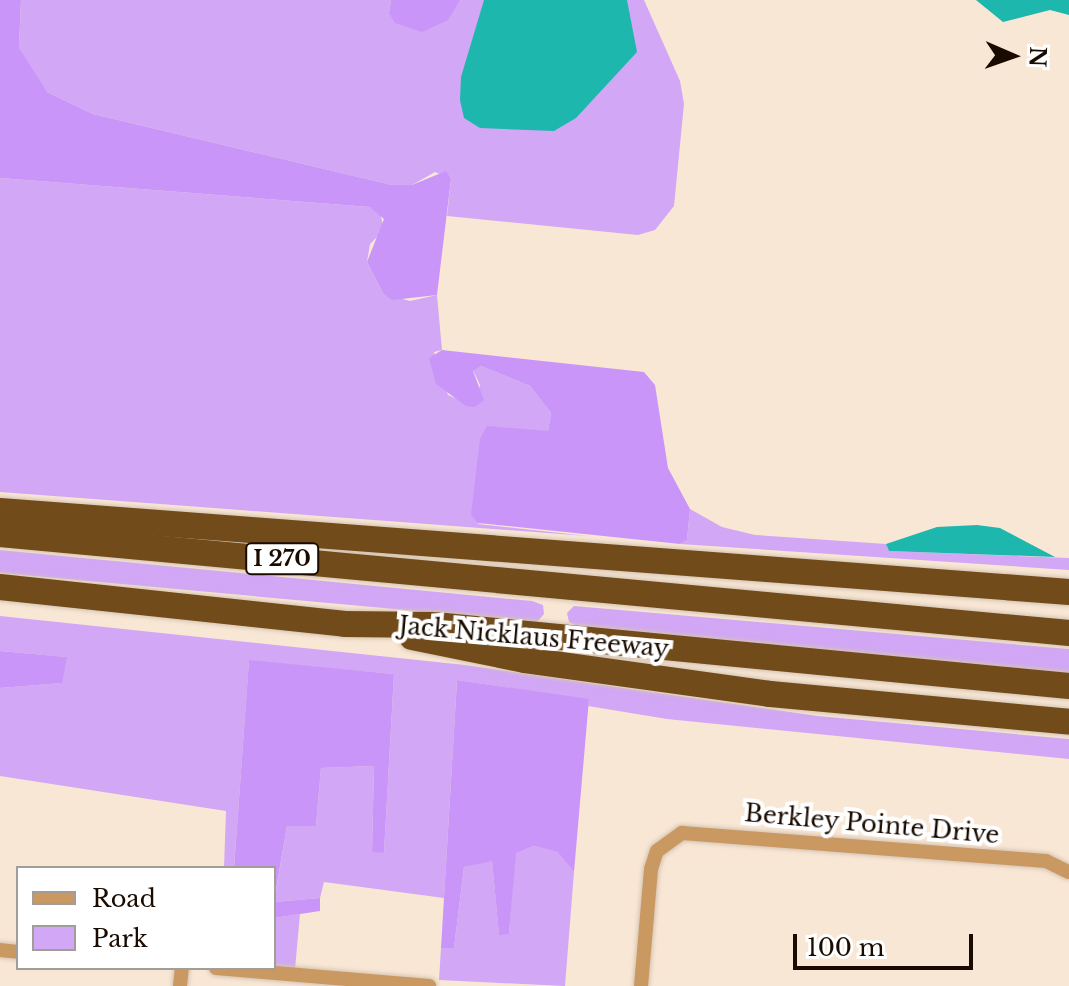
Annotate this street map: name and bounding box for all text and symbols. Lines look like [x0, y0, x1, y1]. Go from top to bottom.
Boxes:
north arrow [973, 16, 1053, 96]
text: N [1024, 46, 1051, 68]
road number: I 270 [244, 541, 320, 577]
street label: Jack Nicklaus Freeway [398, 611, 670, 663]
street label: Berkley Pointe Drive [743, 798, 1001, 850]
legend [16, 866, 276, 970]
text: Road [92, 884, 156, 913]
scale bar [797, 918, 977, 968]
text: Park [92, 924, 148, 953]
text: 100 m [807, 933, 885, 962]

